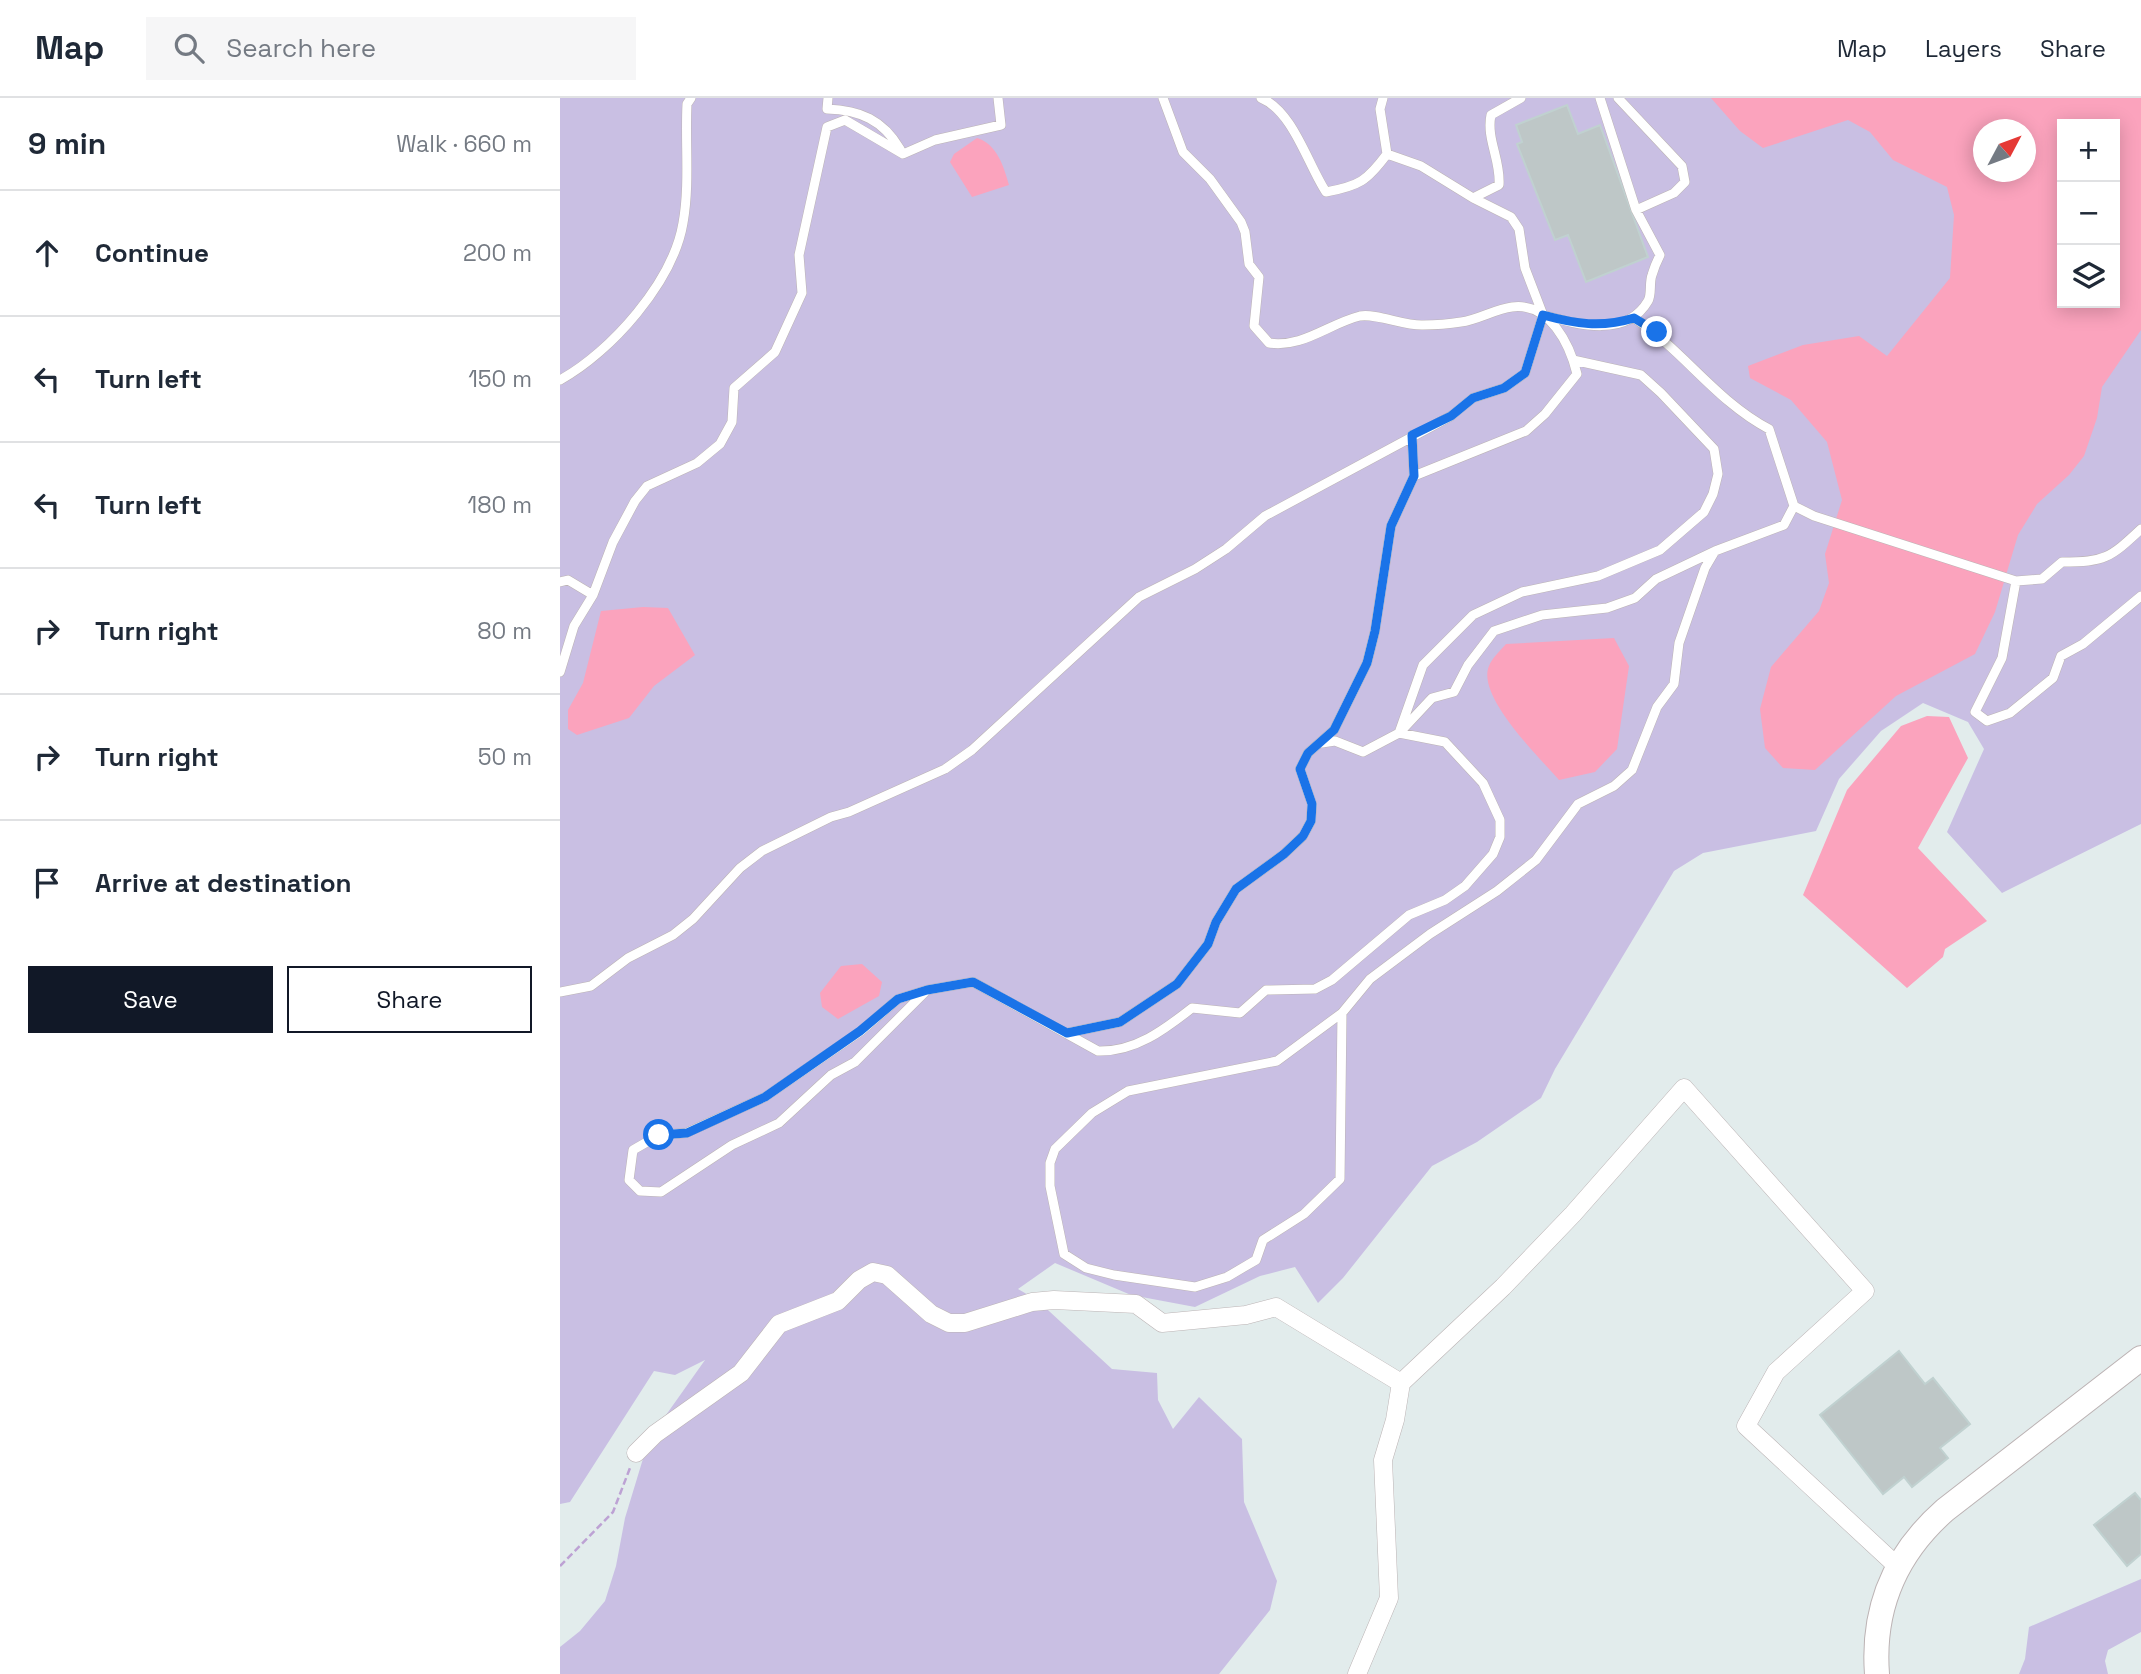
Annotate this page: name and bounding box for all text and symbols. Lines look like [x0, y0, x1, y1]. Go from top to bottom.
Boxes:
search box [146, 17, 636, 80]
text: Map [35, 27, 104, 69]
icon: search [170, 29, 208, 67]
text: Search here [226, 31, 376, 65]
text: Map [1837, 33, 1887, 64]
text: Layers [1925, 33, 2002, 64]
text: Share [2040, 33, 2106, 64]
north arrow [1973, 119, 2036, 182]
map controls [2057, 119, 2120, 308]
button: + [2057, 119, 2120, 182]
text: 9 min [28, 124, 106, 163]
text: Walk · 660 m [396, 129, 532, 159]
button: − [2057, 182, 2120, 245]
icon: ahead [28, 234, 66, 272]
text: Continue [95, 236, 209, 270]
text: 200 m [463, 238, 532, 268]
button: layers [2057, 245, 2120, 308]
route end [1641, 316, 1672, 347]
icon: left [28, 360, 66, 398]
text: Turn left [95, 362, 202, 396]
text: 150 m [468, 364, 532, 394]
icon: left [28, 486, 66, 524]
text: Turn left [95, 488, 202, 522]
text: 180 m [468, 490, 532, 520]
icon: right [28, 612, 66, 650]
text: Turn right [95, 614, 219, 648]
text: 80 m [477, 616, 532, 646]
icon: right [28, 738, 66, 776]
text: Turn right [95, 740, 219, 774]
text: 50 m [478, 742, 532, 772]
icon: arrive [28, 864, 66, 902]
text: Arrive at destination [95, 866, 352, 900]
button: Save [28, 966, 273, 1033]
button: Share [287, 966, 532, 1033]
route start [643, 1119, 674, 1150]

